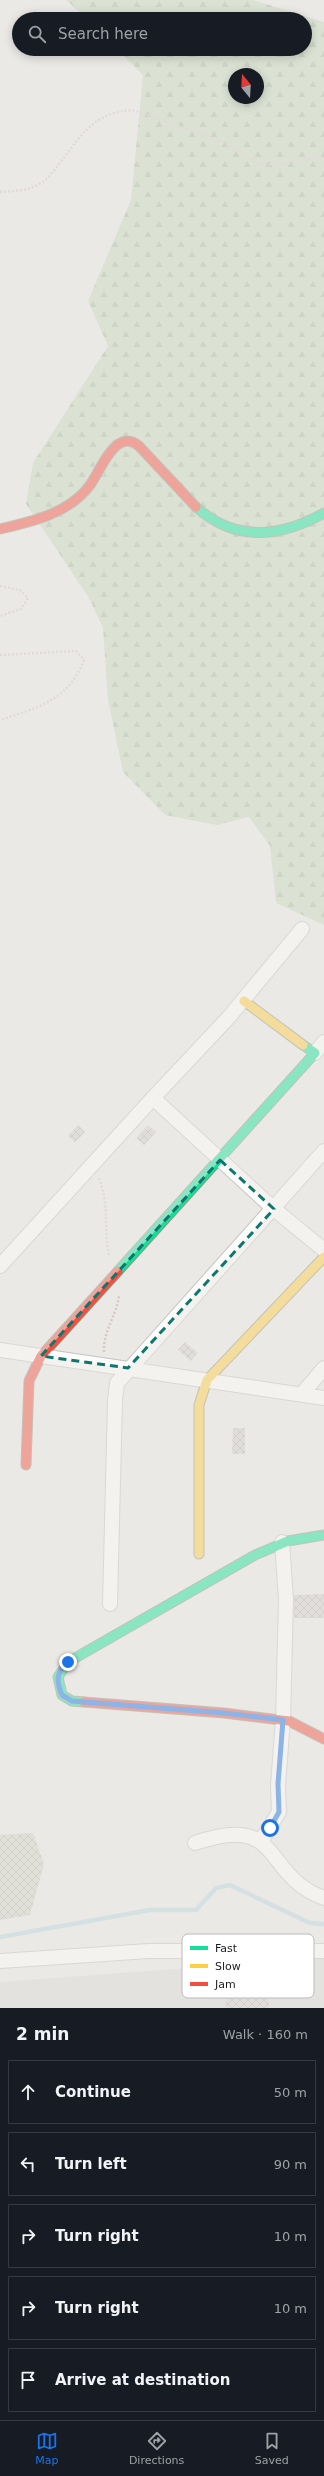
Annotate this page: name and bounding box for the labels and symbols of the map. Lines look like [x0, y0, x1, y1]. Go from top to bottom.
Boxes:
north arrow [228, 68, 264, 104]
route end [59, 1653, 77, 1671]
route start [261, 1819, 279, 1837]
legend [182, 1934, 314, 1998]
text: Fast [215, 1942, 238, 1955]
text: Slow [215, 1960, 241, 1973]
text: Jam [214, 1978, 236, 1991]

